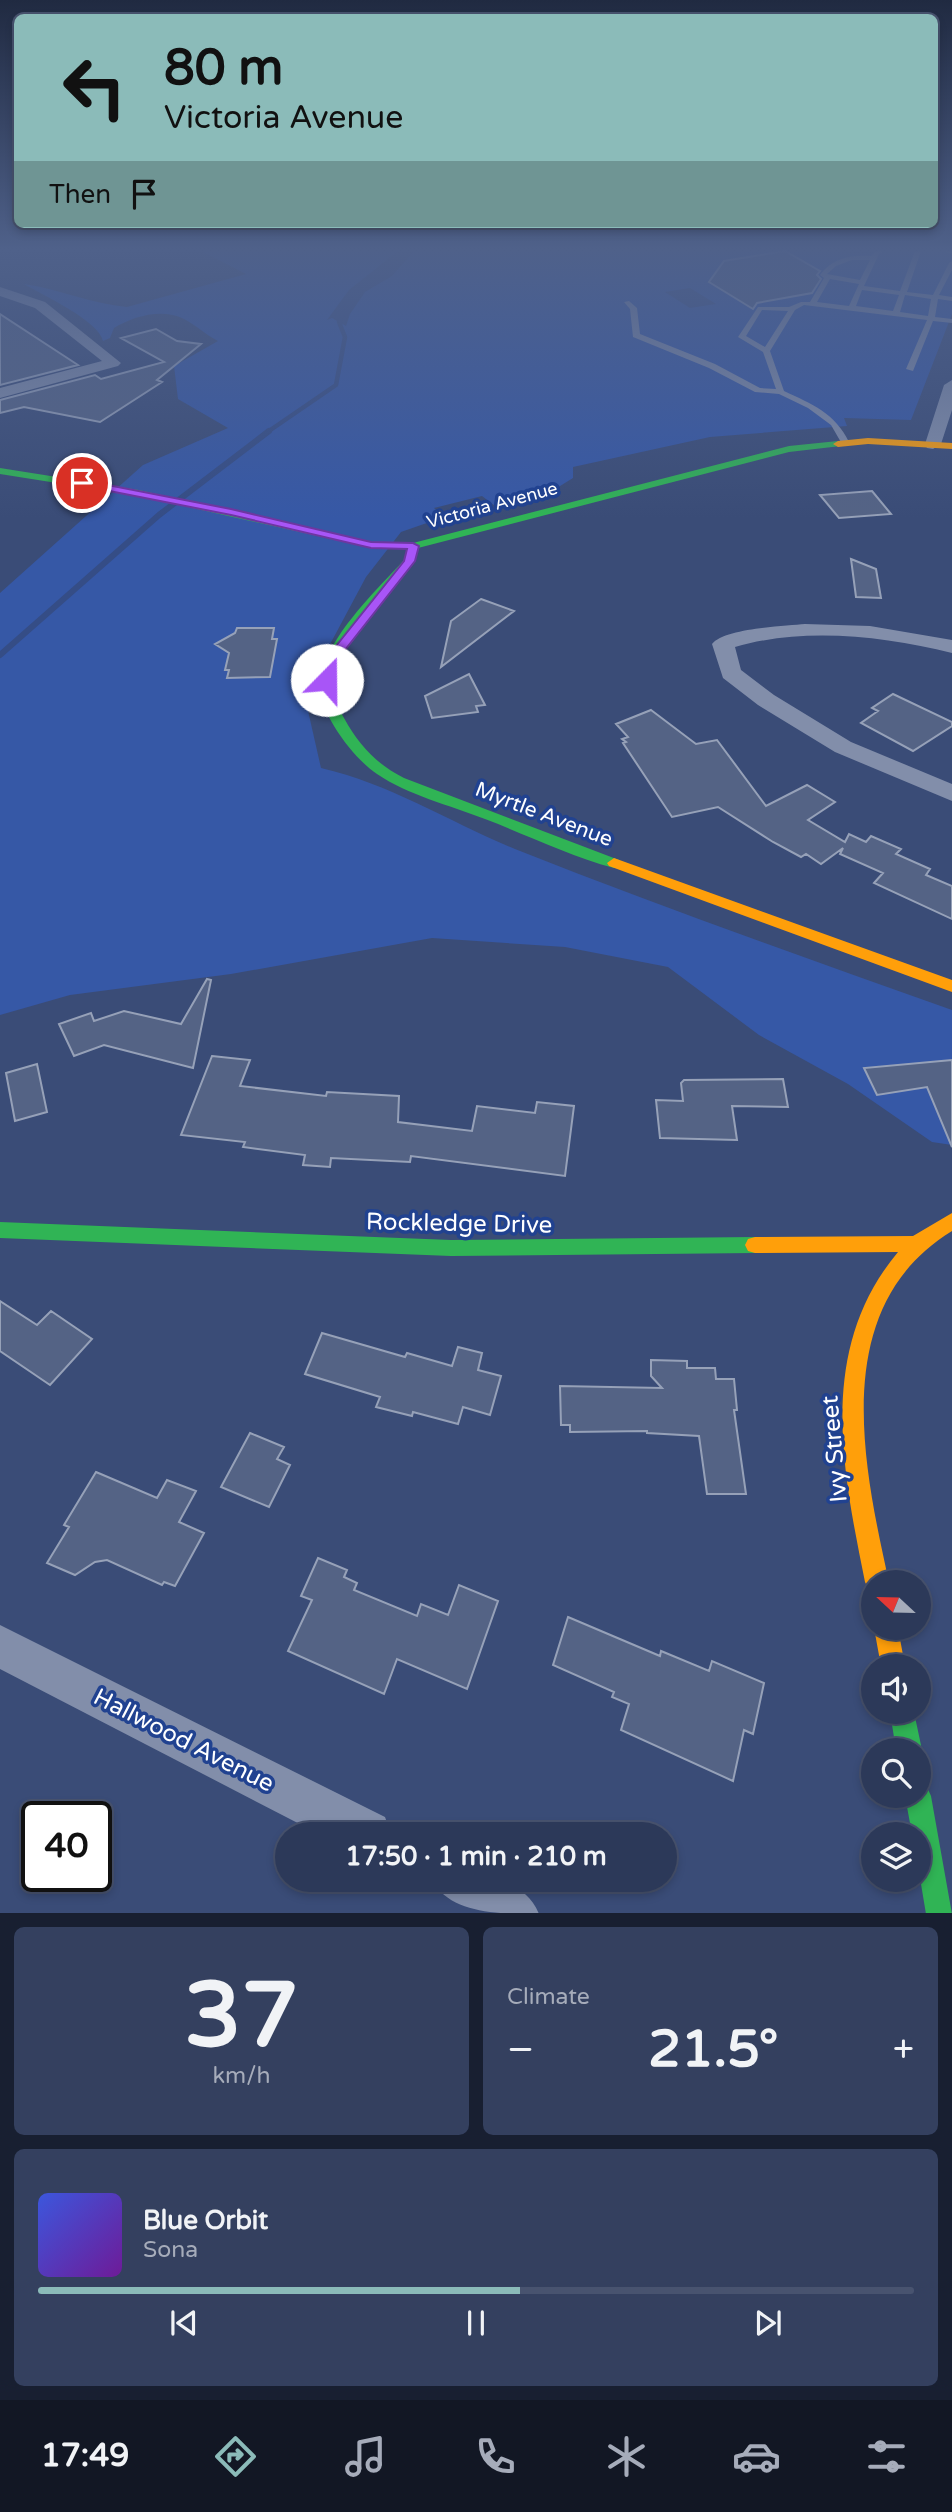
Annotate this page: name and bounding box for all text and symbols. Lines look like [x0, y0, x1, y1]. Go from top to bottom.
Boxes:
text: 80 m [164, 39, 283, 98]
icon: left [49, 42, 140, 133]
text: Victoria Avenue [164, 99, 403, 137]
icon: arrive [125, 175, 163, 213]
text: Then [49, 179, 111, 210]
pin [52, 453, 112, 513]
icon: arrive [63, 464, 101, 502]
street label: Victoria Avenue [424, 477, 560, 533]
position arrow [290, 643, 364, 717]
street label: Myrtle Avenue [472, 777, 616, 852]
street label: Rockledge Drive [366, 1207, 552, 1240]
street label: Ivy Street [815, 1394, 854, 1504]
north arrow [861, 1570, 931, 1640]
map controls [861, 1570, 931, 1892]
button: sound [861, 1654, 931, 1724]
street label: Hallwood Avenue [89, 1682, 279, 1799]
button: search [861, 1738, 931, 1808]
speed limit sign: 40 [21, 1801, 112, 1892]
button: layers [861, 1822, 931, 1892]
text: 17:50 · 1 min · 210 m [345, 1841, 607, 1872]
text: 37 [184, 1961, 299, 2071]
text: Climate [507, 1983, 590, 2011]
text: 21.5° [648, 2018, 778, 2081]
text: − [507, 2027, 534, 2073]
text: + [893, 2027, 914, 2073]
text: km/h [213, 2062, 270, 2090]
text: Blue Orbit [143, 2205, 268, 2236]
text: Sona [143, 2236, 198, 2264]
icon: previous [165, 2304, 203, 2342]
icon: pause [457, 2304, 495, 2342]
icon: next [749, 2304, 787, 2342]
icon: directions [211, 2432, 260, 2481]
icon: music [341, 2432, 390, 2481]
icon: phone [471, 2432, 520, 2481]
icon: climate [602, 2432, 651, 2481]
icon: car [732, 2432, 781, 2481]
icon: filters [862, 2432, 911, 2481]
text: 17:49 [41, 2437, 129, 2475]

